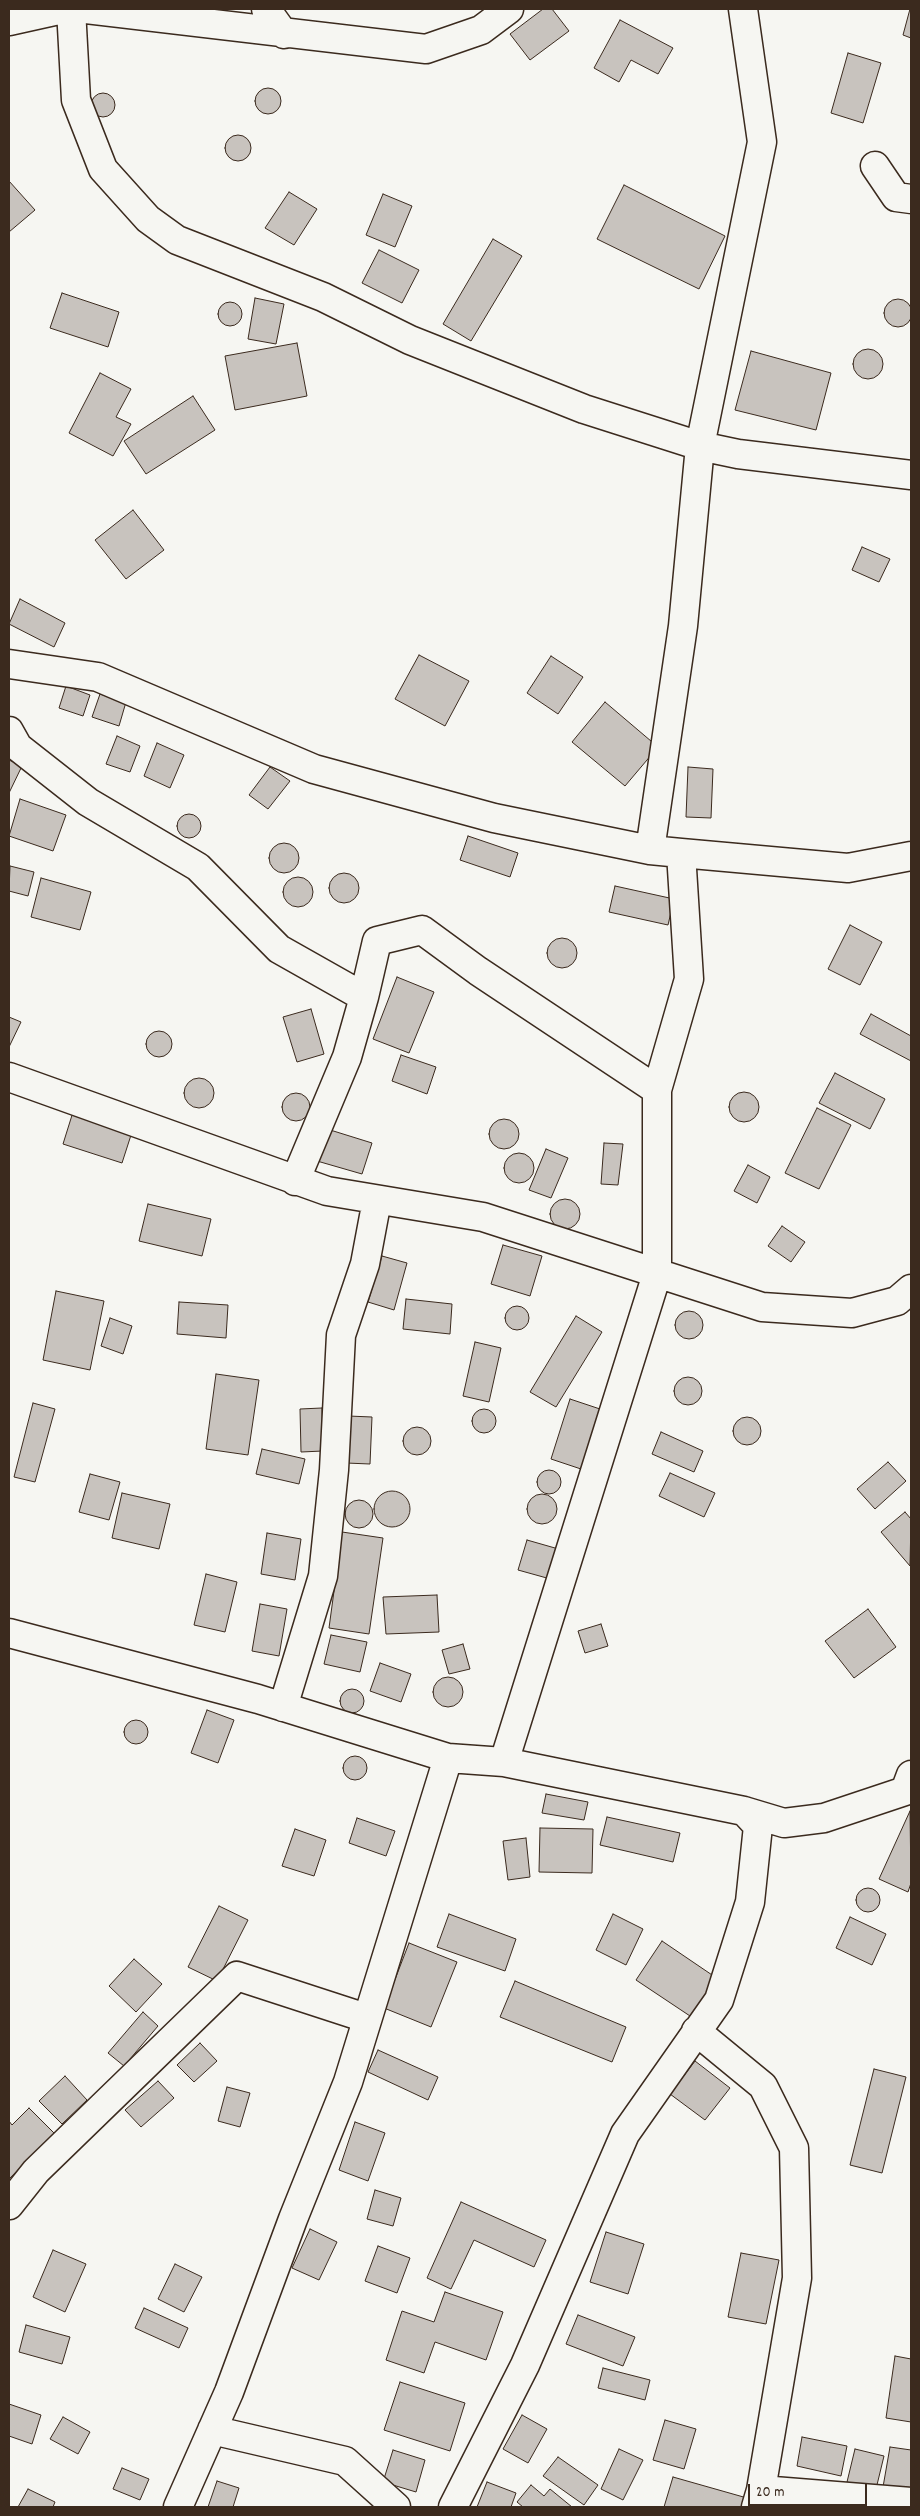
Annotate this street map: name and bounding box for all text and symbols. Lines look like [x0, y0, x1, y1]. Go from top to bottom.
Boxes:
scale bar [750, 2474, 869, 2506]
text: 20 m [756, 2482, 784, 2504]

